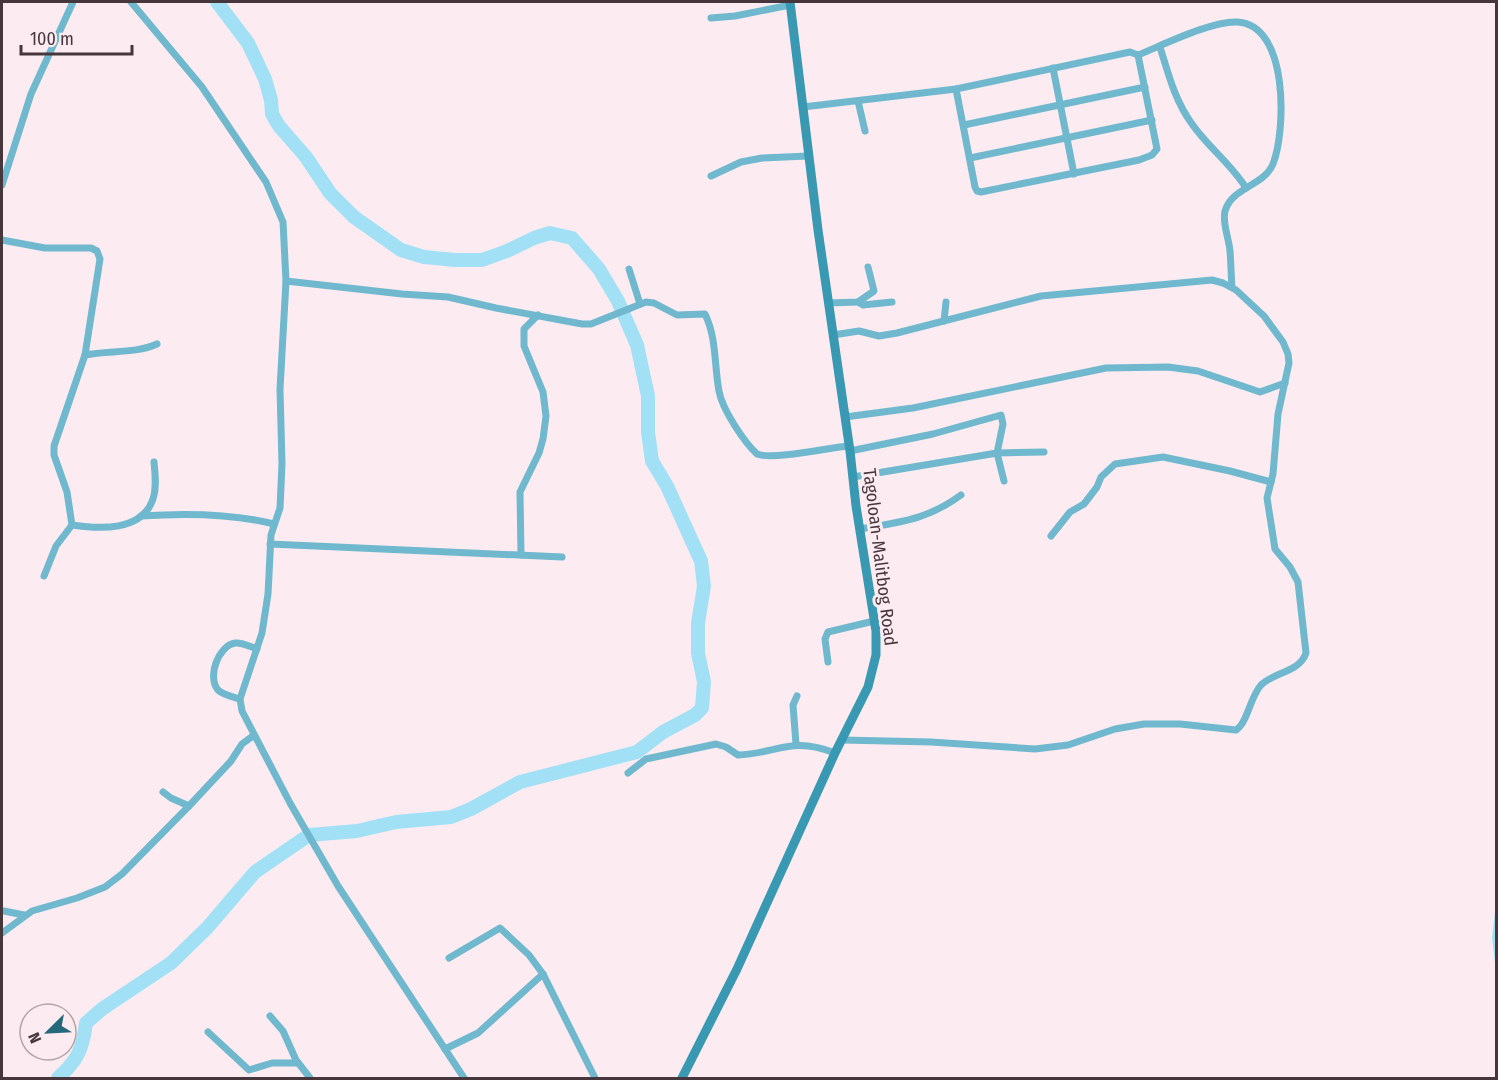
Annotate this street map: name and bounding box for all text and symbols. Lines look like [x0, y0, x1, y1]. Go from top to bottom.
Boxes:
scale bar [21, 18, 132, 56]
text: 100 m [30, 28, 74, 50]
street label: Tagoloan-Malitbog Road [858, 467, 902, 647]
north arrow [18, 1002, 78, 1062]
text: N [24, 1030, 45, 1046]

